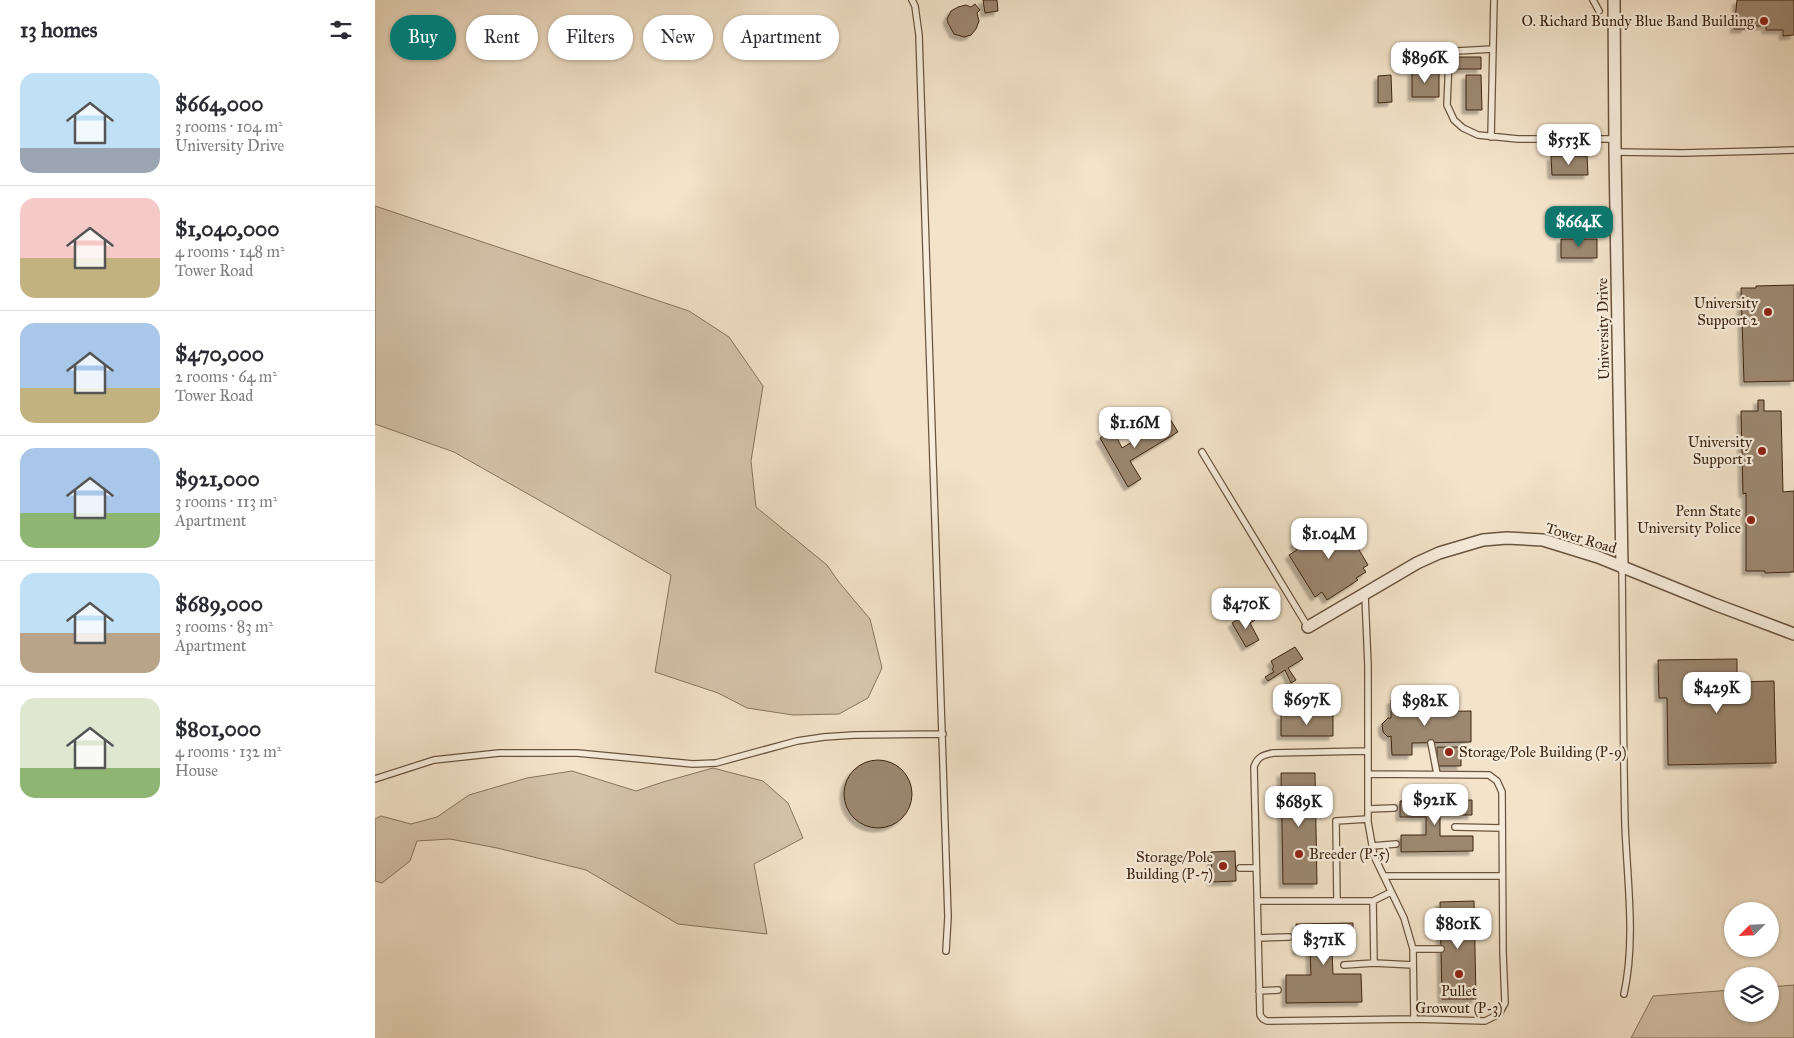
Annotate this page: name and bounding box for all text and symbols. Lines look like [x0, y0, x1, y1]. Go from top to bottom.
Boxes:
place label: O. Richard Bundy Blue Band Building [1522, 12, 1755, 30]
chip: Buy [390, 15, 456, 60]
chip: Rent [466, 15, 538, 60]
chip: Filters [548, 15, 633, 60]
chip: New [643, 15, 713, 60]
chip: Apartment [723, 15, 839, 60]
marker: O. Richard Bundy Blue Band Building [1758, 15, 1770, 27]
icon: filters [327, 16, 355, 44]
text: 13 homes [20, 17, 97, 43]
pin: $896K [1390, 42, 1460, 84]
text: $896K [1402, 48, 1448, 67]
text: $664,000 [175, 91, 263, 117]
icon: home [60, 93, 120, 153]
text: 3 rooms · 104 m² [175, 117, 283, 136]
pin: $553K [1534, 124, 1604, 166]
text: $553K [1548, 130, 1590, 149]
text: University Drive [175, 136, 284, 155]
pin: $664K [1544, 206, 1614, 248]
text: $664K [1556, 212, 1602, 231]
text: $1,040,000 [175, 216, 280, 242]
icon: home [60, 218, 120, 278]
text: 4 rooms · 148 m² [175, 242, 285, 261]
text: Tower Road [175, 261, 253, 280]
street label: University Drive [1593, 278, 1613, 380]
place label: University Support 2 [1694, 294, 1759, 329]
marker: University Support 2 [1762, 306, 1774, 318]
text: $470,000 [175, 341, 264, 367]
icon: home [60, 343, 120, 403]
text: 2 rooms · 64 m² [175, 367, 277, 386]
text: Tower Road [175, 386, 253, 405]
pin: $1.16M [1094, 406, 1176, 449]
text: $1.16M [1110, 413, 1160, 432]
place label: University Support 1 [1688, 433, 1753, 468]
marker: University Support 1 [1756, 445, 1768, 457]
text: $921,000 [175, 466, 260, 492]
icon: home [60, 468, 120, 528]
text: 3 rooms · 113 m² [175, 492, 277, 511]
place label: Penn State University Police [1637, 502, 1741, 537]
text: Apartment [175, 511, 247, 530]
marker: Penn State University Police [1745, 514, 1757, 526]
pin: $1.04M [1288, 518, 1370, 560]
street label: Tower Road [1543, 519, 1619, 557]
text: $1.04M [1302, 524, 1356, 543]
pin: $470K [1211, 588, 1281, 630]
text: $689,000 [175, 591, 263, 617]
icon: home [60, 593, 120, 653]
text: $470K [1222, 594, 1270, 613]
text: 3 rooms · 83 m² [175, 617, 273, 636]
text: Apartment [175, 636, 247, 655]
pin: $429K [1682, 672, 1752, 714]
text: $429K [1694, 678, 1740, 697]
pin: $697K [1272, 684, 1342, 726]
pin: $982K [1390, 684, 1460, 727]
text: $697K [1284, 690, 1330, 709]
text: $982K [1402, 691, 1448, 710]
text: $801,000 [175, 716, 261, 742]
icon: home [60, 718, 120, 778]
text: 4 rooms · 132 m² [175, 742, 281, 761]
place label: Storage/Pole Building (P-9) [1459, 743, 1626, 762]
marker: Storage/Pole Building (P-9) [1443, 746, 1455, 758]
text: House [175, 761, 218, 780]
pin: $921K [1400, 784, 1470, 826]
pin: $689K [1264, 786, 1334, 828]
text: $921K [1413, 790, 1457, 809]
text: $689K [1276, 792, 1322, 811]
place label: Breeder (P-5) [1309, 845, 1390, 864]
place label: Storage/Pole Building (P-7) [1126, 848, 1213, 884]
marker: Breeder (P-5) [1293, 848, 1305, 860]
marker: Storage/Pole Building (P-7) [1217, 860, 1229, 872]
north arrow [1724, 902, 1779, 958]
map controls [1724, 902, 1779, 1022]
pin: $801K [1423, 908, 1493, 950]
text: $801K [1436, 914, 1480, 933]
pin: $371K [1289, 924, 1359, 966]
text: $371K [1303, 930, 1345, 949]
button: layers [1724, 967, 1779, 1022]
marker: Pullet Growout (P-3) [1453, 968, 1465, 980]
place label: Pullet Growout (P-3) [1415, 982, 1503, 1018]

